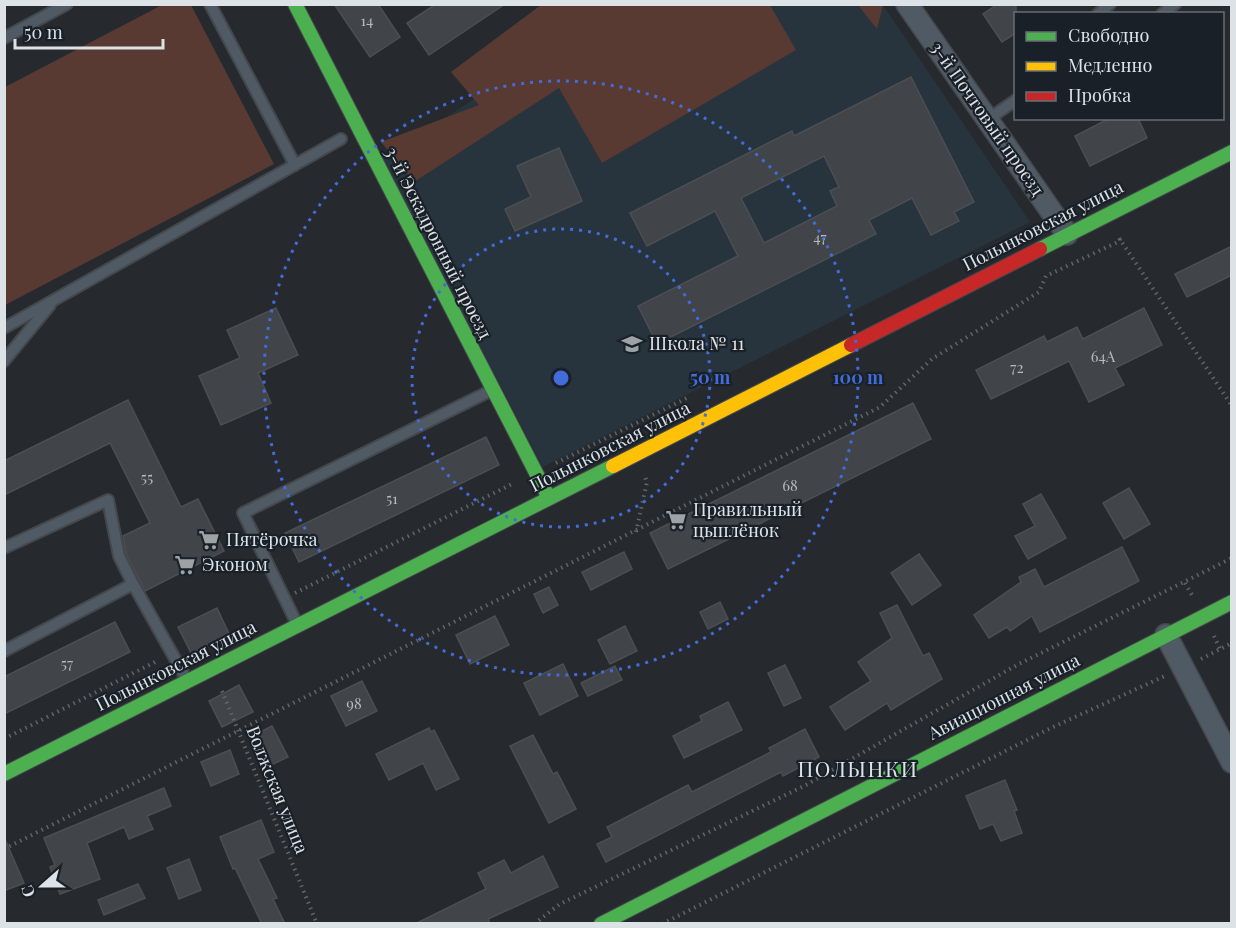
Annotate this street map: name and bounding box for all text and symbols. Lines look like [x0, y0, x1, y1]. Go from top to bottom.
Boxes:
house number: 14 [361, 10, 373, 30]
scale bar [15, 12, 164, 50]
legend [1014, 12, 1224, 120]
text: 50 m [24, 20, 63, 44]
text: Свободно [1068, 23, 1149, 47]
street label: 3-й Почтовый проезд [926, 37, 1050, 201]
text: Медленно [1068, 53, 1153, 77]
text: Пробка [1068, 83, 1131, 107]
street label: 3-й Эскадронный проезд [380, 142, 498, 343]
street label: Полынковская улица [958, 174, 1127, 276]
house number: 47 [813, 227, 827, 247]
place label: Школа № 11 [649, 331, 745, 355]
school or university icon: Школа № 11 [620, 332, 644, 356]
house number: 64А [1091, 346, 1116, 366]
house number: 72 [1010, 357, 1024, 377]
text: 50 m [690, 365, 731, 389]
text: 100 m [833, 365, 884, 389]
centre of rings [551, 368, 571, 388]
street label: Полынковская улица [525, 395, 694, 497]
house number: 55 [141, 467, 153, 487]
house number: 68 [782, 475, 798, 495]
house number: 51 [386, 488, 398, 508]
place label: Правильный цыплёнок [693, 497, 802, 542]
supermarket icon: Правильный цыплёнок [664, 508, 688, 532]
place label: Пятёрочка [226, 527, 317, 551]
supermarket icon: Пятёрочка [197, 528, 221, 552]
place label: Эконом [202, 552, 268, 576]
supermarket icon: Эконом [173, 553, 197, 577]
street label: Полынковская улица [91, 614, 260, 716]
street label: Авиационная улица [923, 647, 1084, 745]
house number: 57 [61, 653, 73, 673]
house number: 98 [346, 693, 362, 713]
street label: Волжская улица [241, 722, 314, 857]
district label: ПОЛЫНКИ [798, 754, 918, 782]
north arrow [12, 856, 72, 916]
text: С [16, 883, 39, 901]

